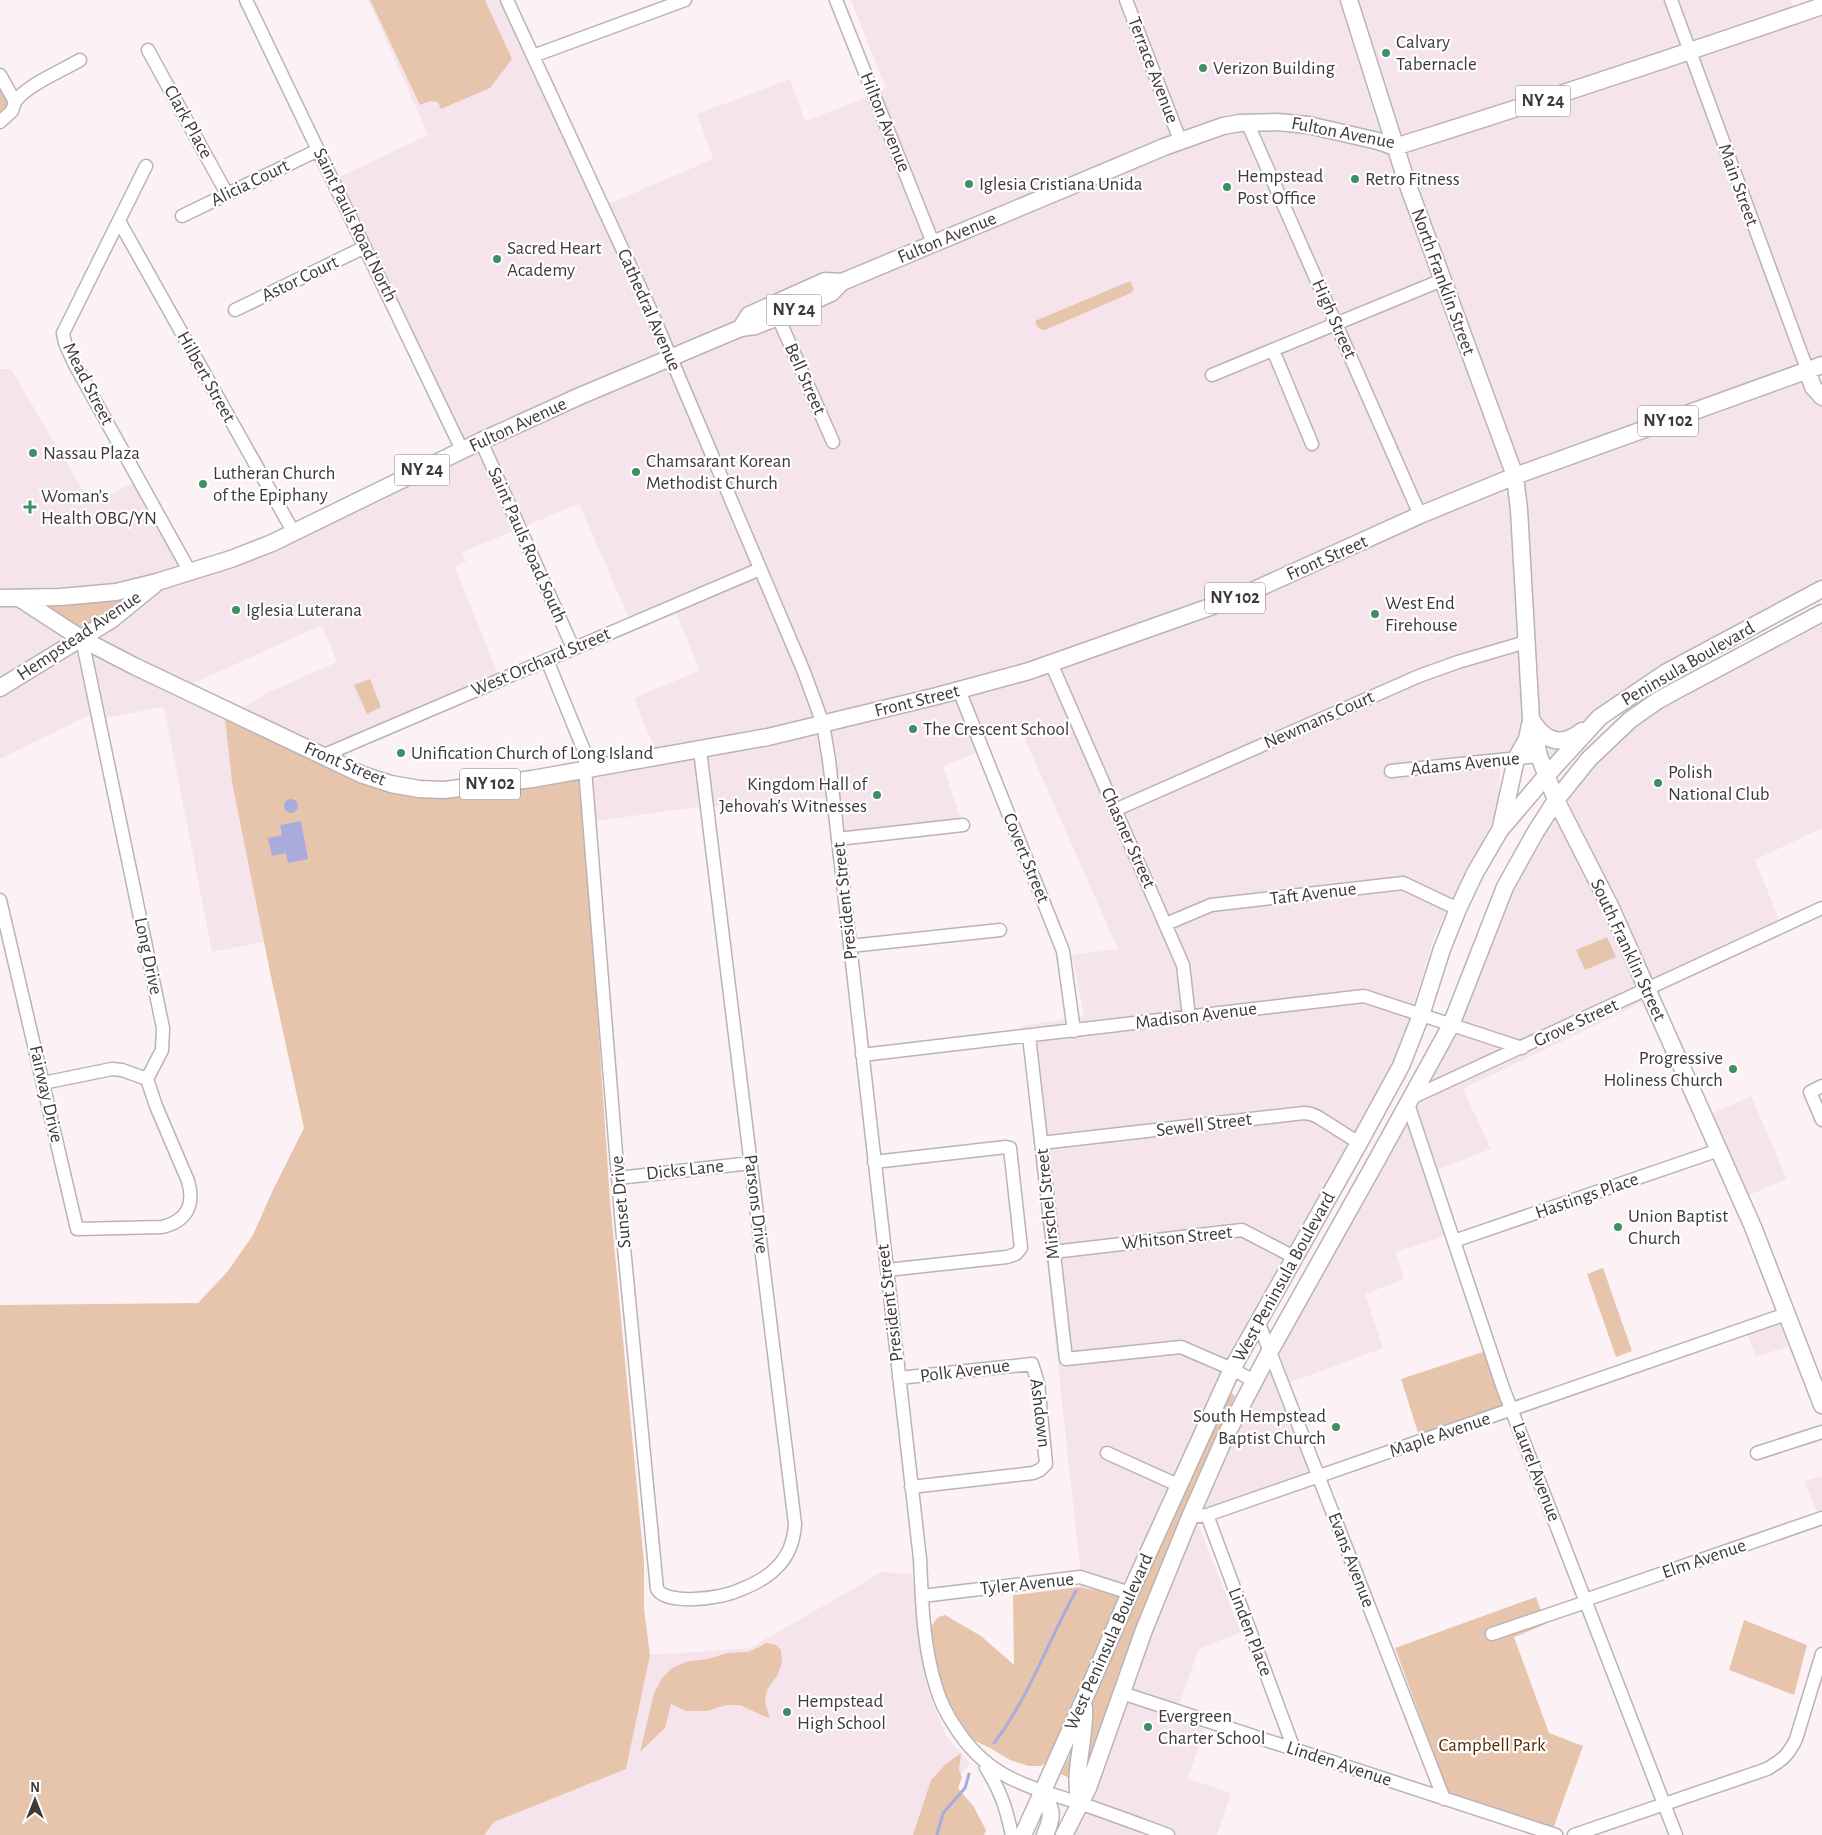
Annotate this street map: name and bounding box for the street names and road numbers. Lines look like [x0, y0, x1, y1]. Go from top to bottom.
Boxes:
street label: Terrace Avenue [1124, 14, 1182, 126]
street label: Hilton Avenue [856, 70, 914, 174]
street label: Clark Place [160, 82, 216, 162]
road number: NY 24 [1516, 85, 1570, 116]
street label: Fulton Avenue [1290, 114, 1396, 152]
street label: Main Street [1714, 141, 1762, 229]
street label: Saint Pauls Road North [310, 145, 400, 305]
street label: Alicia Court [208, 156, 292, 210]
street label: North Franklin Street [1408, 206, 1478, 358]
street label: Fulton Avenue [895, 209, 999, 267]
street label: Cathedral Avenue [614, 246, 684, 374]
street label: Astor Court [259, 252, 341, 306]
street label: High Street [1308, 276, 1360, 362]
road number: NY 24 [766, 294, 822, 326]
street label: Hilbert Street [173, 328, 239, 426]
street label: Mead Street [59, 340, 117, 428]
street label: Bell Street [781, 340, 829, 418]
street label: Fulton Avenue [466, 394, 570, 456]
road number: NY 102 [1638, 406, 1698, 436]
road number: NY 24 [394, 454, 450, 486]
street label: Saint Pauls Road South [484, 464, 570, 626]
street label: Front Street [1284, 532, 1370, 584]
road number: NY 102 [1205, 582, 1265, 614]
street label: Hempstead Avenue [14, 588, 144, 684]
street label: Peninsula Boulevard [1618, 618, 1758, 710]
street label: West Orchard Street [469, 624, 613, 700]
street label: Front Street [873, 681, 961, 721]
street label: Newmans Court [1261, 687, 1377, 753]
street label: Front Street [301, 738, 389, 790]
street label: Adams Avenue [1409, 749, 1521, 779]
road number: NY 102 [460, 769, 520, 800]
street label: Chasner Street [1097, 785, 1159, 891]
street label: Covert Street [999, 810, 1053, 906]
street label: President Street [829, 841, 861, 961]
street label: South Franklin Street [1587, 876, 1669, 1024]
street label: Taft Avenue [1269, 879, 1357, 909]
street label: Long Drive [131, 916, 165, 996]
street label: Grove Street [1531, 995, 1621, 1051]
street label: Madison Avenue [1134, 999, 1258, 1033]
street label: Fairway Drive [26, 1044, 66, 1144]
street label: Sewell Street [1155, 1110, 1253, 1140]
street label: Mirschel Street [1033, 1148, 1063, 1260]
street label: Parsons Drive [740, 1153, 772, 1255]
street label: Sunset Drive [607, 1155, 635, 1249]
street label: Dicks Lane [645, 1156, 725, 1184]
street label: Hastings Place [1533, 1169, 1641, 1223]
street label: West Peninsula Boulevard [1229, 1189, 1339, 1365]
street label: Whitson Street [1121, 1223, 1233, 1253]
street label: President Street [873, 1243, 907, 1363]
street label: Polk Avenue [919, 1356, 1011, 1386]
street label: Ashdown [1026, 1377, 1054, 1449]
street label: Maple Avenue [1387, 1409, 1493, 1461]
street label: Laurel Avenue [1508, 1420, 1564, 1524]
street label: Evans Avenue [1324, 1510, 1378, 1610]
street label: Elm Avenue [1660, 1536, 1748, 1582]
street label: West Peninsula Boulevard [1061, 1551, 1157, 1733]
street label: Tyler Avenue [979, 1570, 1075, 1598]
street label: Linden Place [1224, 1585, 1276, 1679]
street label: Linden Avenue [1284, 1738, 1394, 1790]

